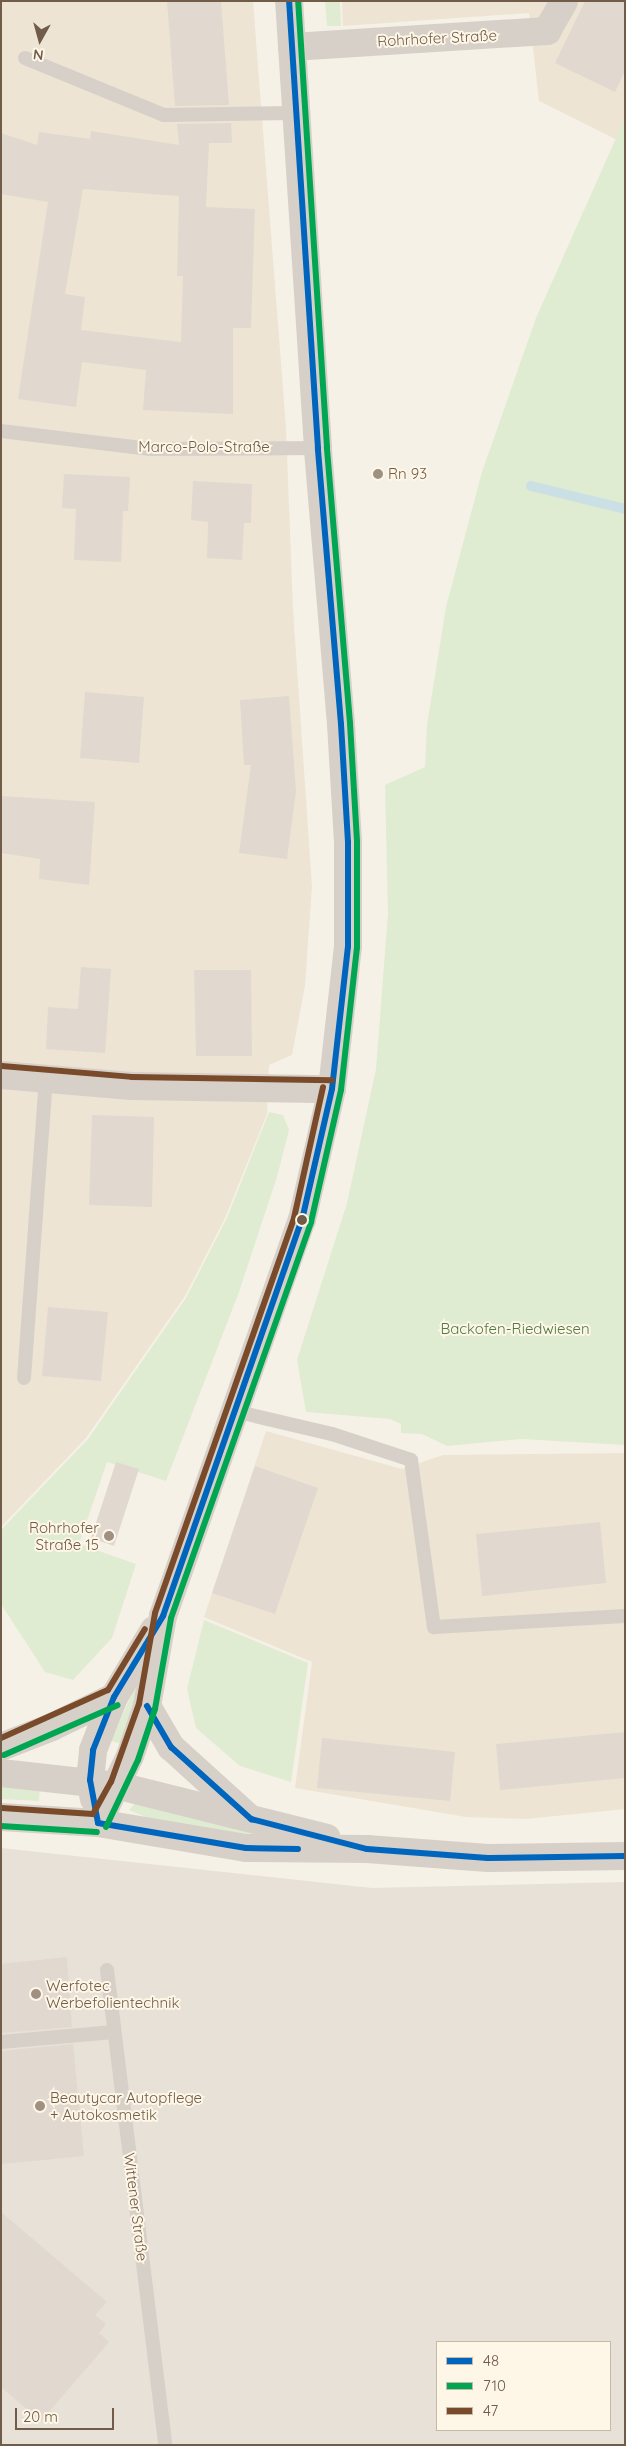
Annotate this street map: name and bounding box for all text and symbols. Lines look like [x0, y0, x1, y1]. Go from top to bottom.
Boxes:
north arrow [15, 15, 65, 65]
street label: Rohrhofer Straße [377, 26, 497, 50]
text: N [32, 45, 44, 64]
street label: Marco-Polo-Straße [138, 438, 270, 456]
place label: Rn 93 [388, 465, 427, 483]
marker: Rn 93 [372, 468, 384, 480]
unlabelled marker [297, 1215, 307, 1225]
park label: Backofen-Riedwiesen [440, 1320, 590, 1338]
place label: Rohrhofer Straße 15 [29, 1518, 99, 1553]
marker: Rohrhofer Straße 15 [103, 1530, 115, 1542]
place label: Werfotec Werbefolientechnik [46, 1976, 179, 2011]
marker: Werfotec Werbefolientechnik [30, 1988, 42, 2000]
place label: Beautycar Autopflege + Autokosmetik [50, 2088, 202, 2123]
marker: Beautycar Autopflege + Autokosmetik [34, 2100, 46, 2112]
street label: Wittener Straße [120, 2152, 152, 2262]
legend [436, 2341, 611, 2431]
text: 48 [483, 2351, 499, 2370]
text: 710 [483, 2376, 506, 2395]
scale bar [18, 2398, 116, 2430]
text: 47 [483, 2401, 498, 2420]
text: 20 m [23, 2407, 58, 2426]

